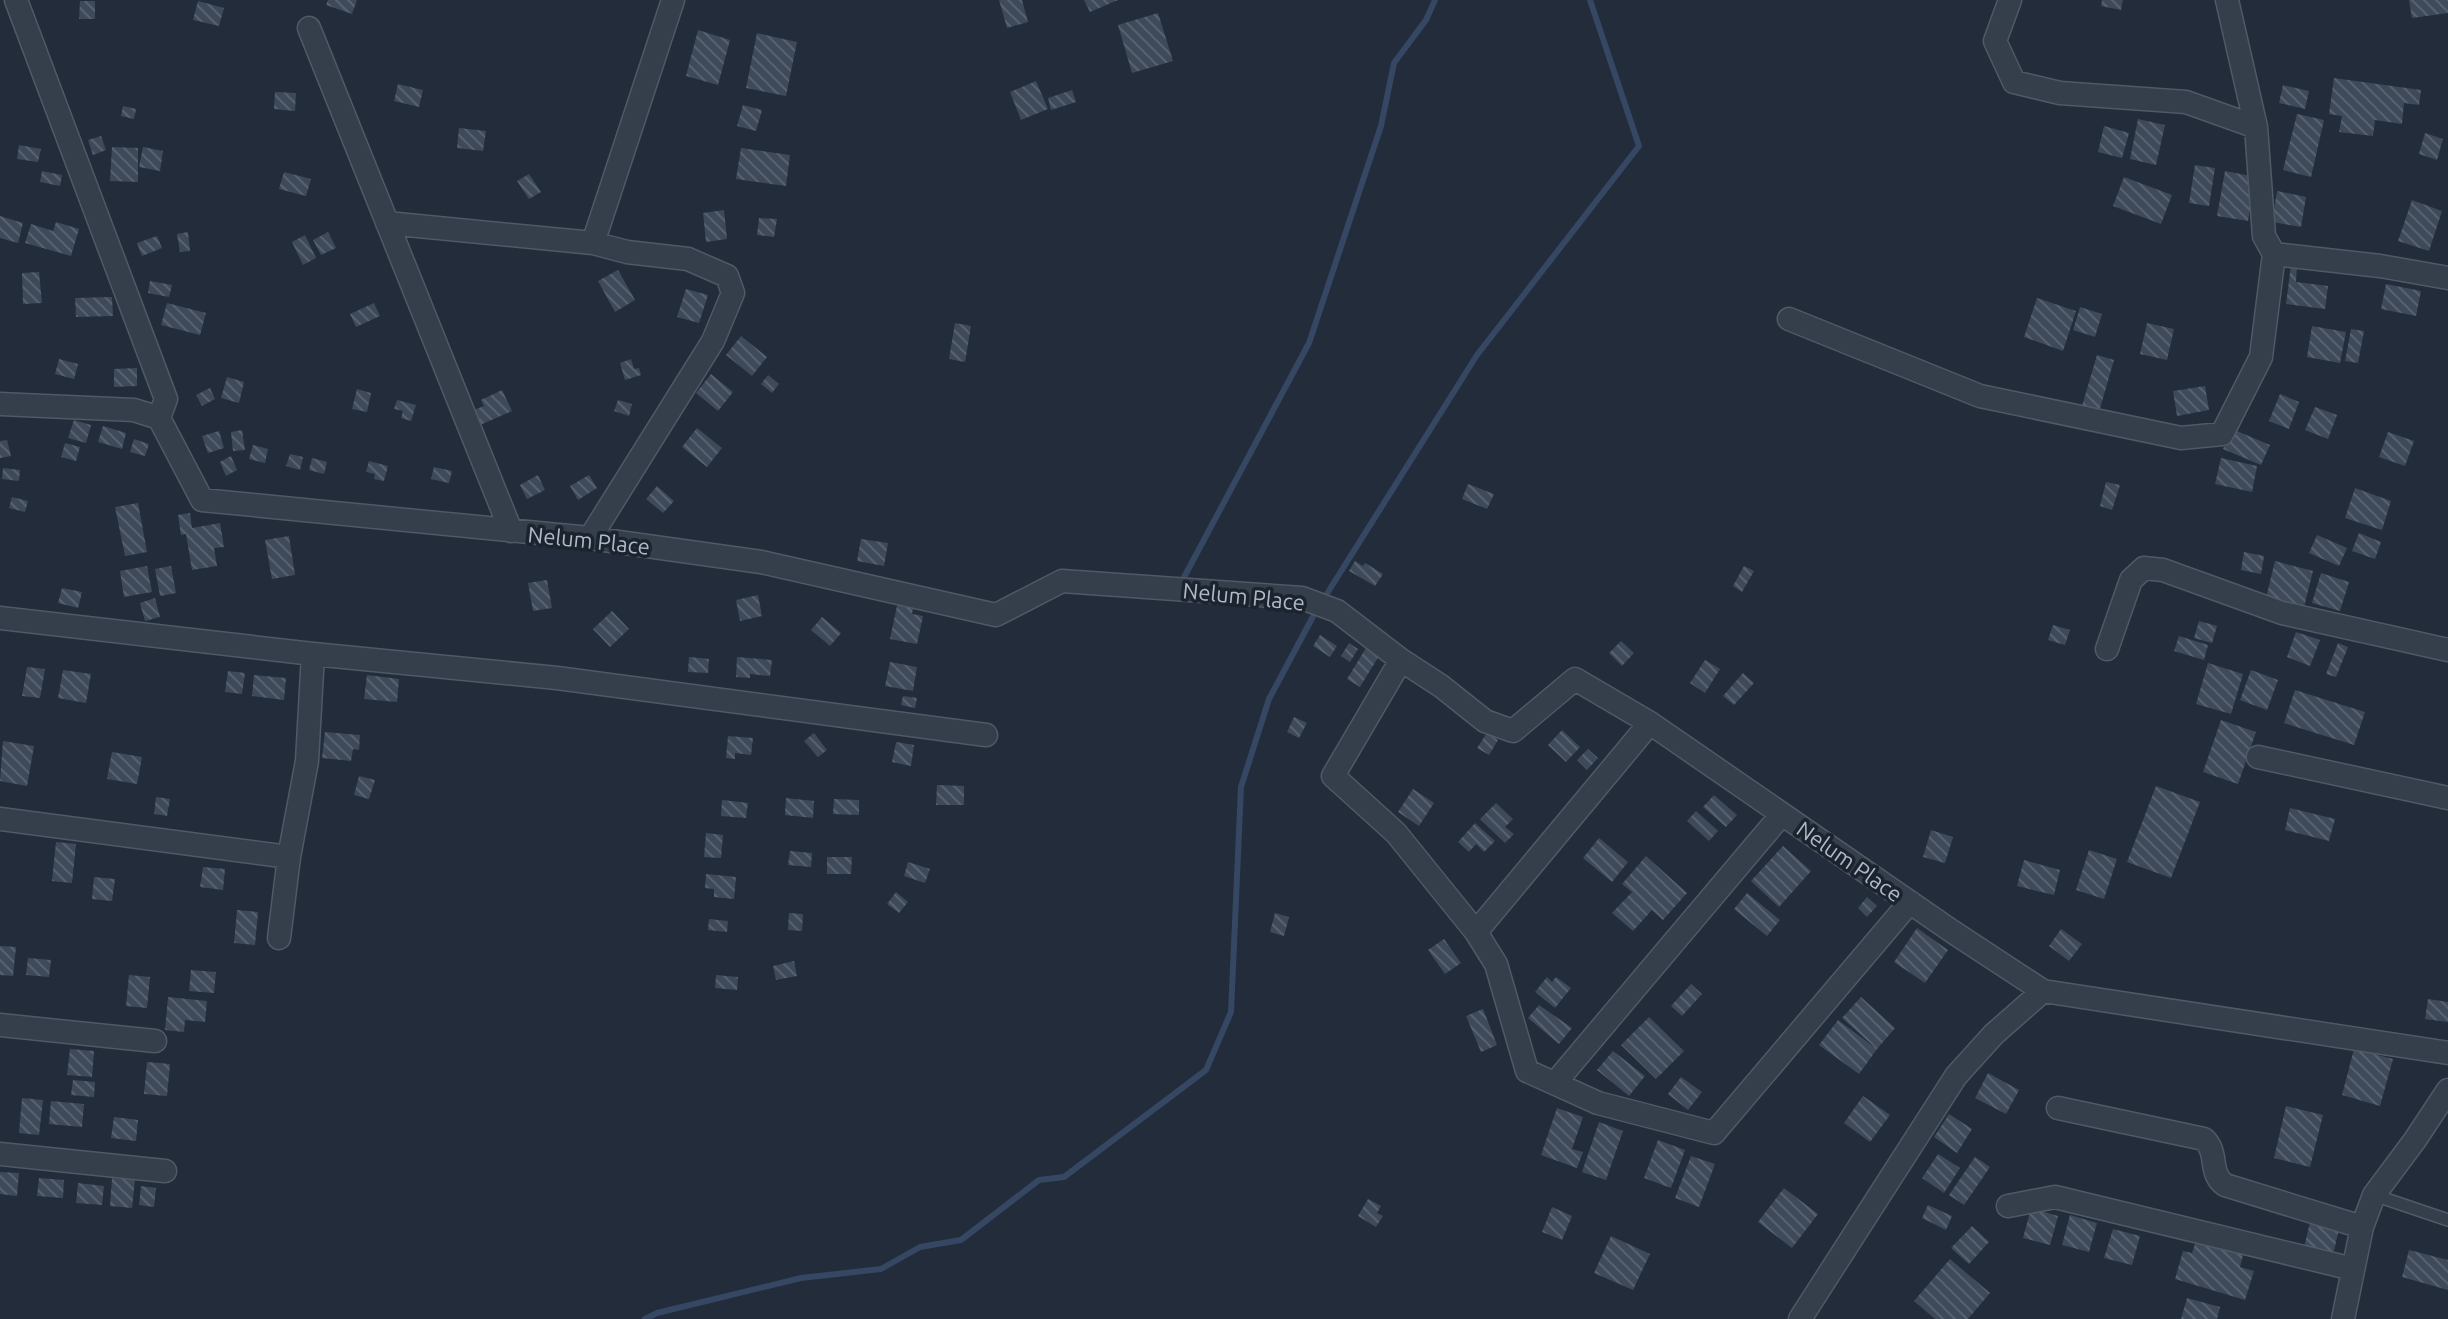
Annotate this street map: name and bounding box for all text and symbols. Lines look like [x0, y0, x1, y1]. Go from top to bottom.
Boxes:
street label: Nelum Place [527, 521, 651, 559]
street label: Nelum Place [1182, 577, 1306, 615]
street label: Nelum Place [1793, 816, 1907, 906]

